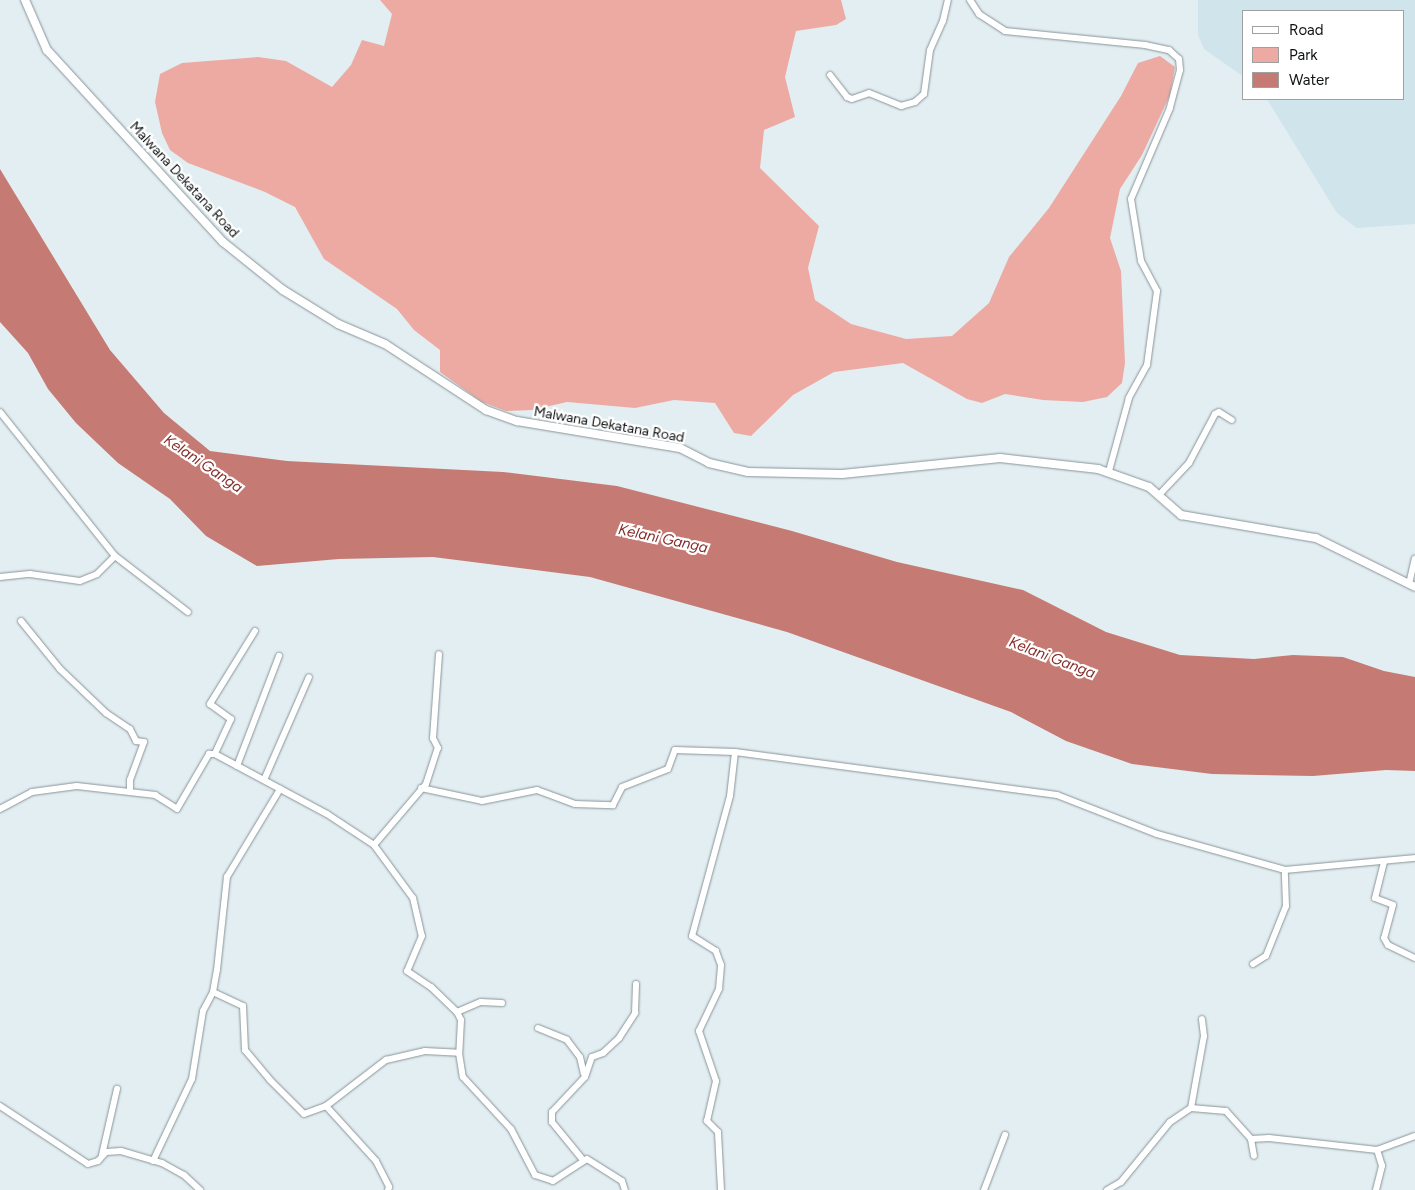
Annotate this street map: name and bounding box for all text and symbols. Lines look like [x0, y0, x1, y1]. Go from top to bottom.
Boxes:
legend [1242, 10, 1405, 100]
text: Road [1289, 21, 1324, 39]
text: Park [1289, 46, 1318, 64]
text: Water [1289, 71, 1329, 89]
street label: Malwana Dekatana Road [126, 118, 242, 242]
street label: Malwana Dekatana Road [532, 403, 686, 447]
water label: Kelani Ganga [160, 431, 246, 497]
water label: Kelani Ganga [617, 521, 709, 557]
water label: Kelani Ganga [1006, 633, 1098, 683]

